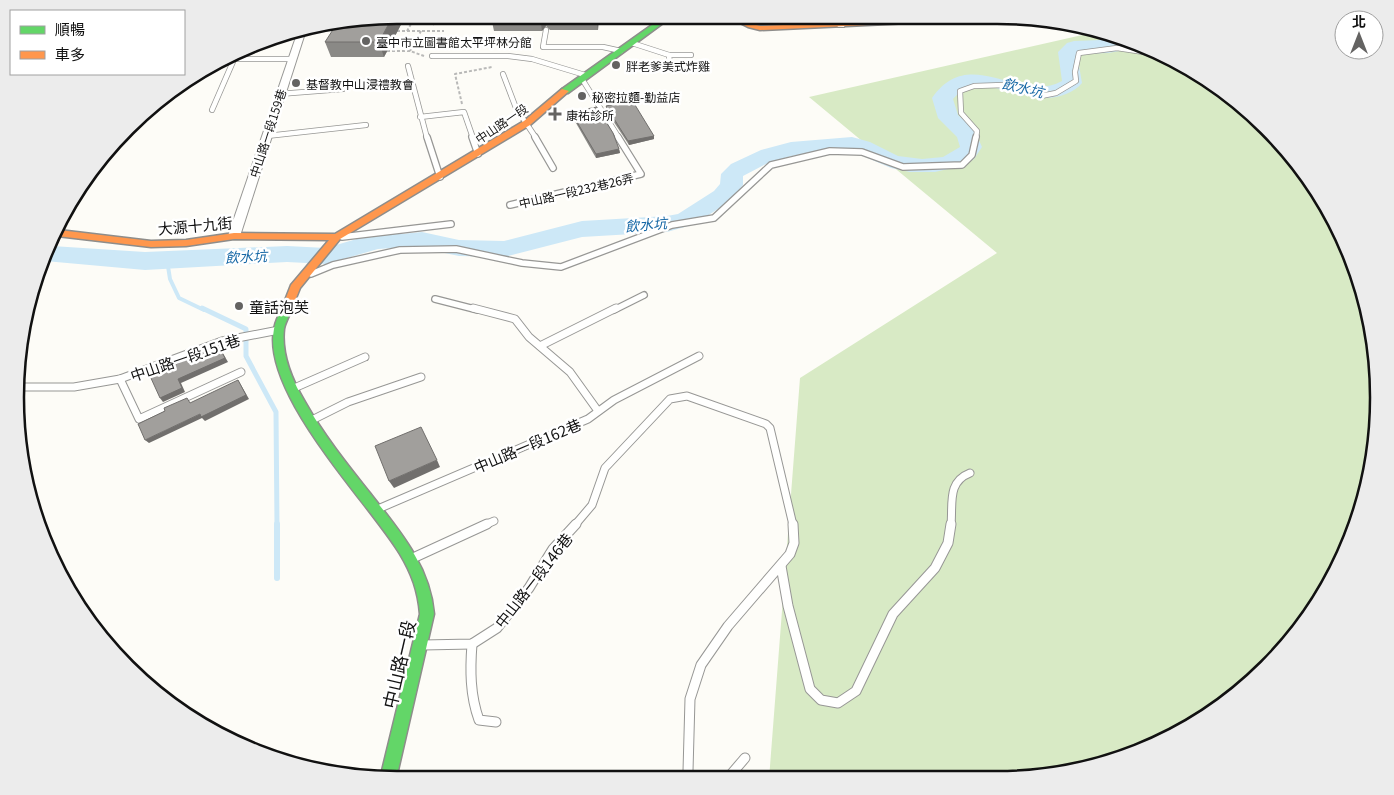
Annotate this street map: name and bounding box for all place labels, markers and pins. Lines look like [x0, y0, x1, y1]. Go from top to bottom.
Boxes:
place label: 臺中市立圖書館太平坪林分館 [376, 33, 532, 50]
marker: 臺中市立圖書館太平坪林分館 [360, 35, 372, 47]
place label: 胖老爹美式炸雞 [626, 57, 710, 74]
marker: 胖老爹美式炸雞 [610, 59, 622, 71]
place label: 基督教中山浸禮教會 [306, 75, 414, 92]
marker: 基督教中山浸禮教會 [290, 77, 302, 89]
place label: 秘密拉麵-勤益店 [592, 88, 680, 105]
marker: 秘密拉麵-勤益店 [576, 90, 588, 102]
place label: 康祐診所 [566, 106, 614, 123]
marker: 康祐診所 [548, 107, 562, 121]
place label: 童話泡芙 [249, 296, 309, 317]
marker: 童話泡芙 [233, 300, 245, 312]

